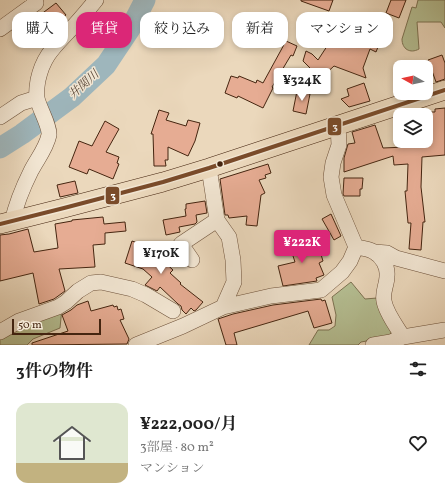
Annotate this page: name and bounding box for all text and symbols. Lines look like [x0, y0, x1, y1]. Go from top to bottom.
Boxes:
chip: 購入 [12, 12, 68, 48]
chip: 賃貸 [76, 12, 132, 48]
chip: 絞り込み [140, 12, 224, 48]
chip: 新着 [232, 12, 288, 48]
chip: マンション [296, 12, 393, 48]
north arrow [393, 60, 433, 100]
map controls [393, 60, 433, 148]
water label: 井関川 [65, 66, 104, 103]
pin: ¥324K [274, 68, 330, 102]
text: ¥324K [283, 72, 321, 90]
button: layers [393, 108, 433, 148]
line badge: 3 [327, 117, 342, 136]
text: 3 [332, 120, 338, 135]
unlabelled marker [215, 159, 225, 169]
line badge: 3 [105, 186, 120, 205]
text: 3 [110, 189, 116, 204]
pin: ¥222K [274, 230, 330, 264]
text: ¥222K [283, 234, 321, 252]
pin: ¥170K [133, 241, 189, 275]
text: ¥170K [143, 245, 179, 263]
scale bar [12, 317, 101, 336]
text: 50 m [18, 318, 42, 333]
icon: filters [407, 358, 429, 380]
text: 3件の物件 [16, 360, 93, 383]
text: ¥222,000/月 [140, 413, 237, 436]
icon: home [48, 419, 96, 467]
icon: heart [407, 432, 429, 454]
text: 3部屋 · 80 m² [140, 439, 214, 457]
text: マンション [140, 460, 204, 478]

